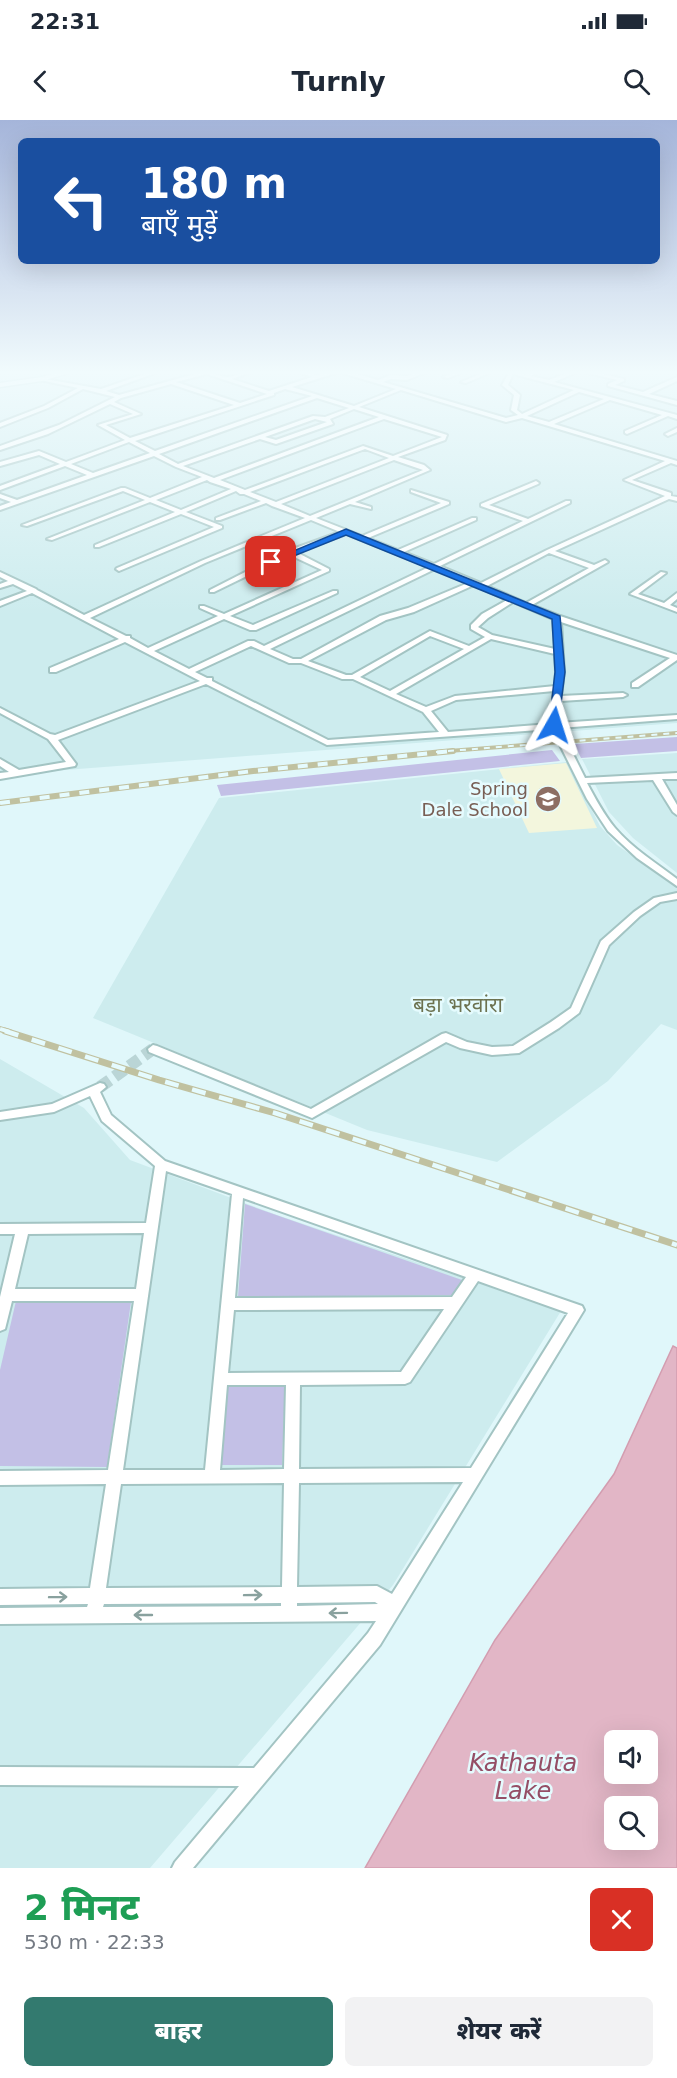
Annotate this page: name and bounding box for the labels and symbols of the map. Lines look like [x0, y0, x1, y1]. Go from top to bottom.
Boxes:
pin [245, 536, 296, 587]
position arrow [522, 693, 586, 757]
place label: Spring Dale School [422, 778, 528, 820]
school or university icon: Spring Dale School [533, 784, 563, 814]
district label: बड़ा भरवांरा [413, 993, 503, 1017]
one-way arrow [243, 1589, 263, 1601]
one-way arrow [48, 1591, 68, 1603]
one-way arrow [329, 1607, 349, 1619]
one-way arrow [134, 1609, 154, 1621]
water label: Kathauta Lake [469, 1749, 577, 1805]

